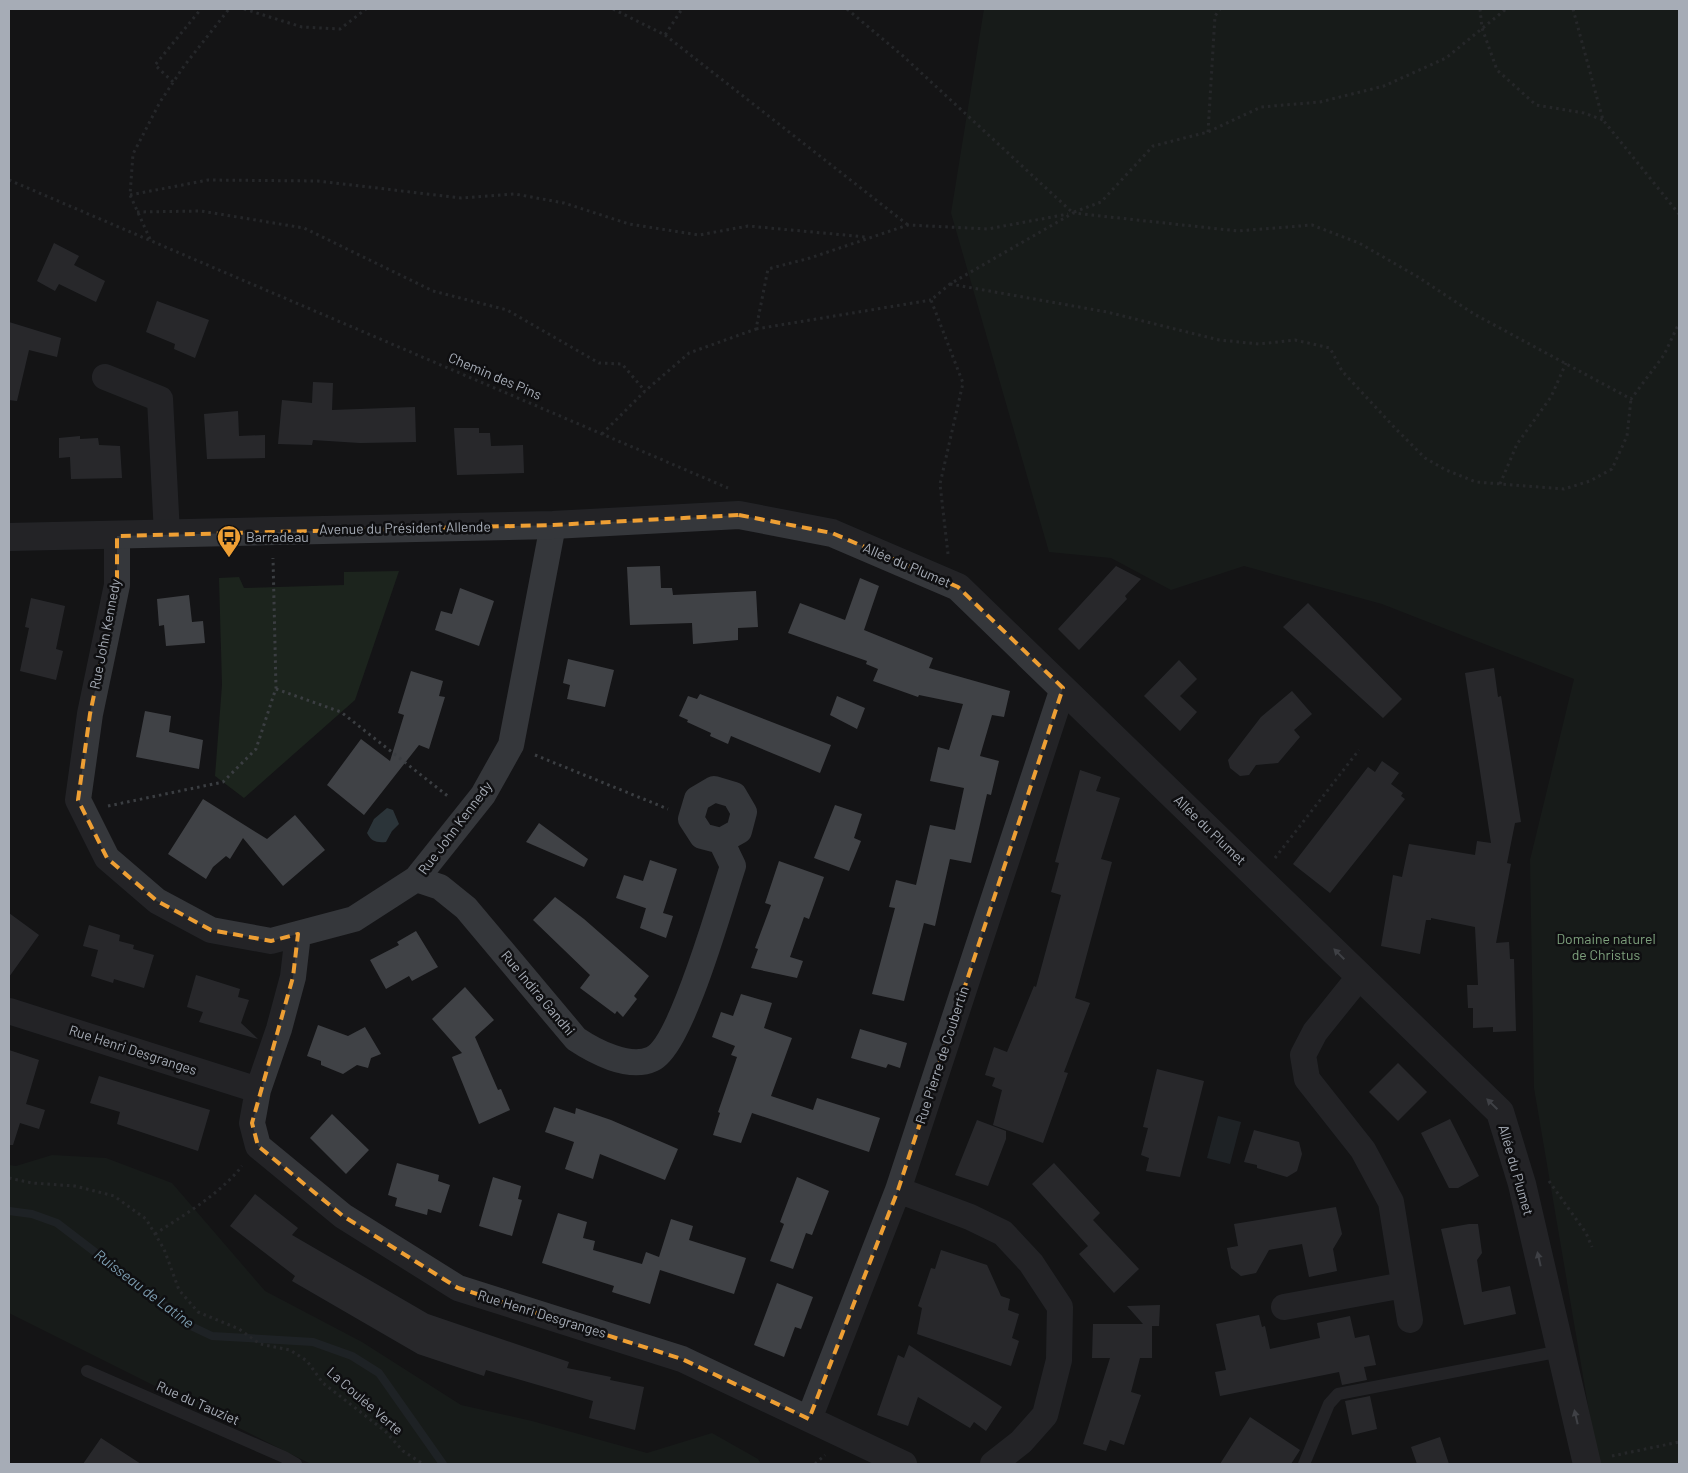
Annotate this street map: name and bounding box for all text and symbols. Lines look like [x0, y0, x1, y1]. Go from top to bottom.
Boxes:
street label: Chemin des Pins [446, 348, 545, 403]
street label: Avenue du Président Allende [319, 518, 491, 537]
bus stop icon: Barradeau [216, 524, 242, 558]
place label: Barradeau [246, 528, 309, 545]
street label: Allée du Plumet [861, 538, 954, 591]
street label: Rue John Kennedy [85, 577, 124, 691]
street label: Rue John Kennedy [414, 777, 496, 878]
street label: Allée du Plumet [1171, 791, 1250, 868]
park label: Domaine naturel de Christus [1556, 930, 1656, 963]
street label: Rue Indira Gandhi [498, 947, 579, 1039]
one-way arrow [1333, 948, 1345, 960]
street label: Rue Pierre de Coubertin [911, 984, 972, 1126]
street label: Rue Henri Desgranges [67, 1021, 200, 1078]
one-way arrow [1487, 1099, 1499, 1111]
street label: Allée du Plumet [1495, 1123, 1538, 1217]
water label: Ruisseau de Latine [91, 1245, 198, 1332]
one-way arrow [1535, 1251, 1543, 1266]
street label: Rue Henri Desgranges [476, 1286, 609, 1341]
street label: La Coulée Verte [324, 1363, 407, 1438]
street label: Rue du Tauziet [154, 1377, 242, 1428]
one-way arrow [1572, 1409, 1580, 1424]

